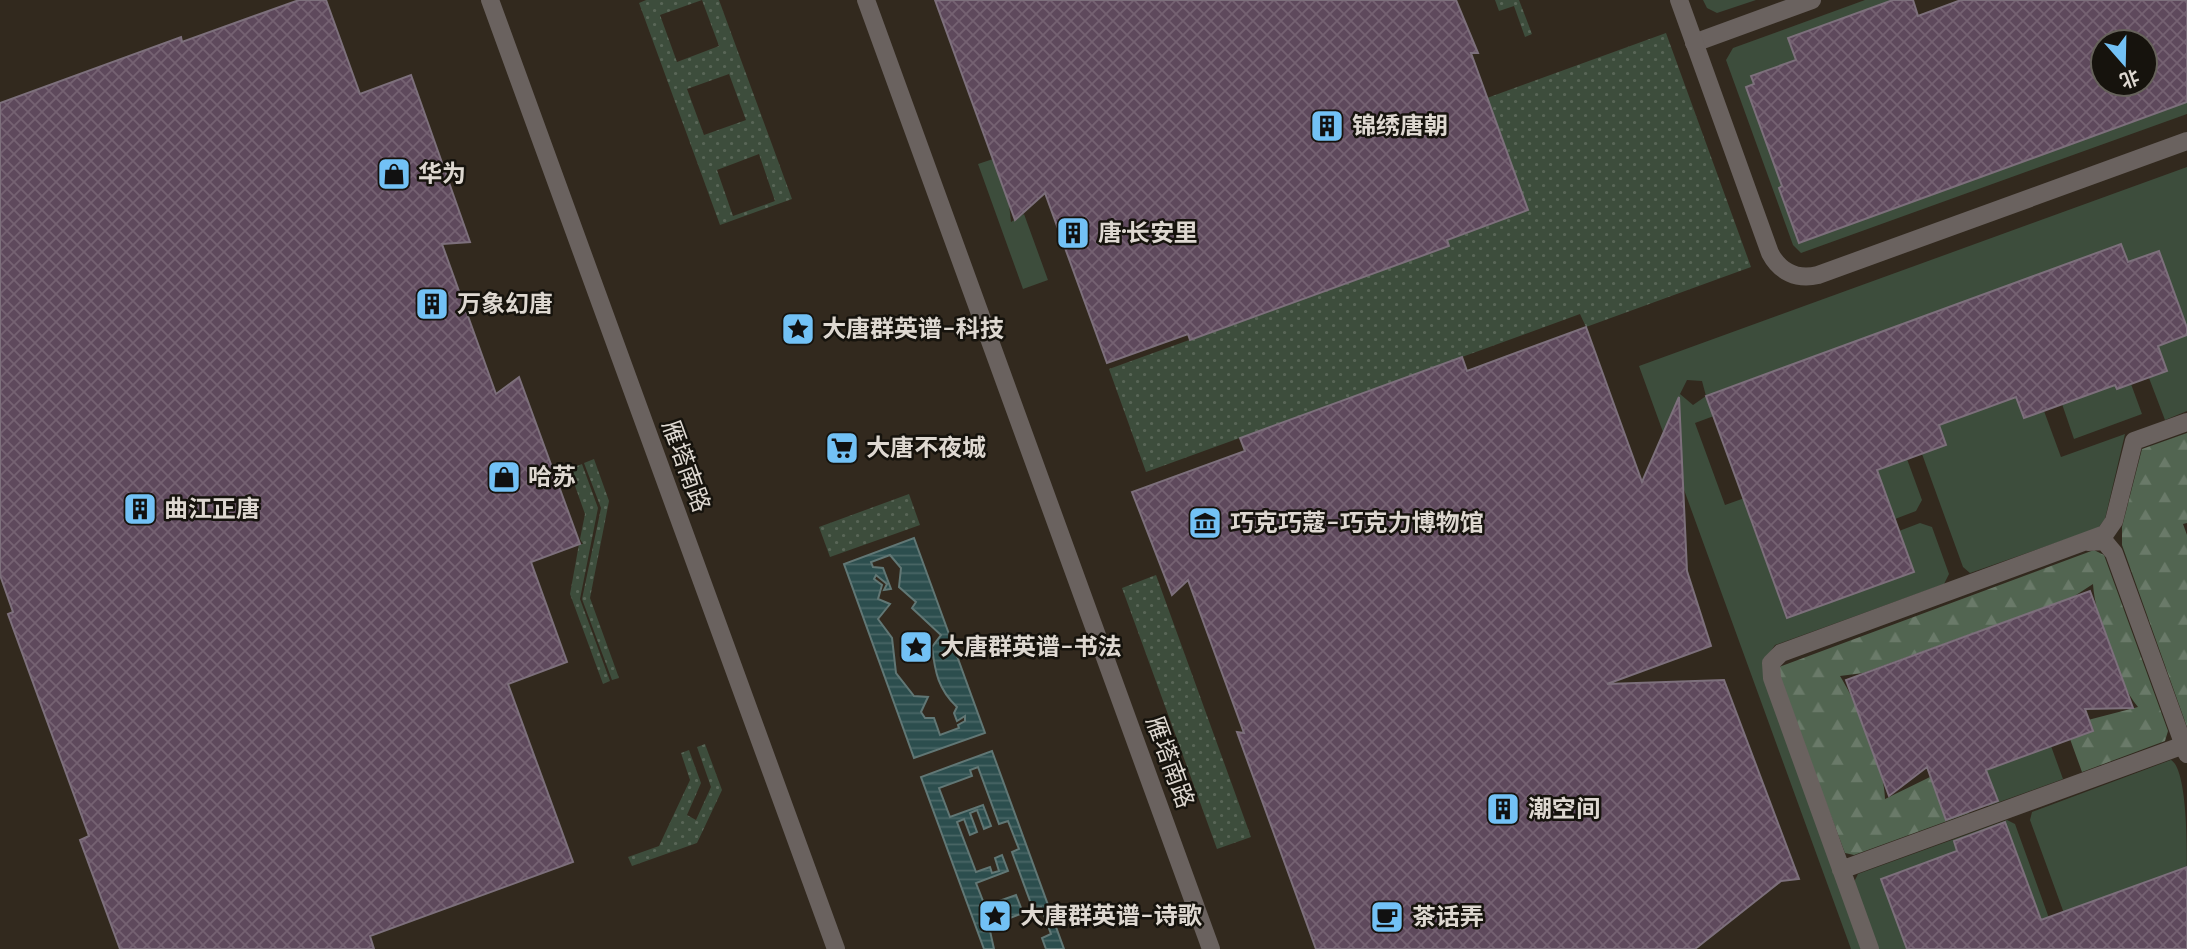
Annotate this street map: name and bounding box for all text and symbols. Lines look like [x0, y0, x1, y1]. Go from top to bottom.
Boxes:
north arrow [2089, 28, 2159, 98]
text: 北 [2117, 64, 2143, 94]
building icon: 锦绣唐朝 [1308, 107, 1346, 145]
place label: 锦绣唐朝 [1352, 110, 1448, 141]
shop icon: 华为 [375, 155, 413, 193]
place label: 华为 [418, 158, 466, 189]
building icon: 唐·长安里 [1054, 214, 1092, 252]
place label: 唐·长安里 [1098, 217, 1198, 248]
building icon: 万象幻唐 [413, 285, 451, 323]
place label: 万象幻唐 [457, 288, 553, 319]
place icon: 大唐群英谱-科技 [779, 310, 817, 348]
place label: 大唐群英谱-科技 [822, 313, 1004, 344]
street label: 雁塔南路 [655, 415, 717, 516]
supermarket icon: 大唐不夜城 [823, 429, 861, 467]
place label: 大唐不夜城 [866, 432, 986, 463]
shop icon: 哈苏 [485, 458, 523, 496]
place label: 哈苏 [528, 461, 576, 492]
building icon: 曲江正唐 [121, 490, 159, 528]
place label: 曲江正唐 [164, 493, 260, 524]
museum icon: 巧克巧蔻-巧克力博物馆 [1186, 504, 1224, 542]
place label: 巧克巧蔻-巧克力博物馆 [1230, 507, 1484, 538]
place icon: 大唐群英谱-书法 [897, 628, 935, 666]
place label: 大唐群英谱-书法 [940, 631, 1122, 662]
street label: 雁塔南路 [1139, 711, 1201, 812]
building icon: 潮空间 [1484, 790, 1522, 828]
place label: 潮空间 [1528, 793, 1600, 824]
place icon: 大唐群英谱-诗歌 [976, 897, 1014, 935]
cafe icon: 茶话弄 [1368, 898, 1406, 936]
place label: 大唐群英谱-诗歌 [1020, 900, 1203, 931]
place label: 茶话弄 [1412, 901, 1484, 932]

